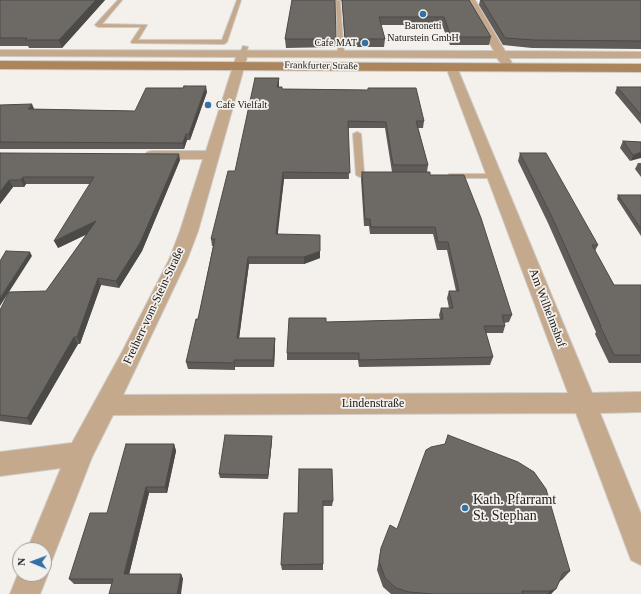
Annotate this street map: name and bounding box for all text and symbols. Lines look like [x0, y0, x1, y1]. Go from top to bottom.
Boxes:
marker: Baronetti Naturstein GmbH [418, 9, 428, 19]
place label: Baronetti Naturstein GmbH [387, 20, 459, 44]
place label: Cafe MAT [315, 37, 357, 49]
marker: Cafe MAT [360, 38, 370, 48]
street label: Frankfurter Straße [284, 59, 358, 73]
place label: Cafe Vielfalt [216, 99, 267, 111]
marker: Cafe Vielfalt [203, 100, 213, 110]
street label: Freiherr-vom-Stein-Straße [121, 245, 187, 367]
street label: Am Wilhelmshof [525, 267, 569, 349]
street label: Lindenstraße [342, 397, 404, 411]
place label: Kath. Pfarramt St. Stephan [473, 492, 556, 524]
marker: Kath. Pfarramt St. Stephan [460, 503, 470, 513]
north arrow [12, 542, 52, 582]
text: N [15, 558, 27, 566]

